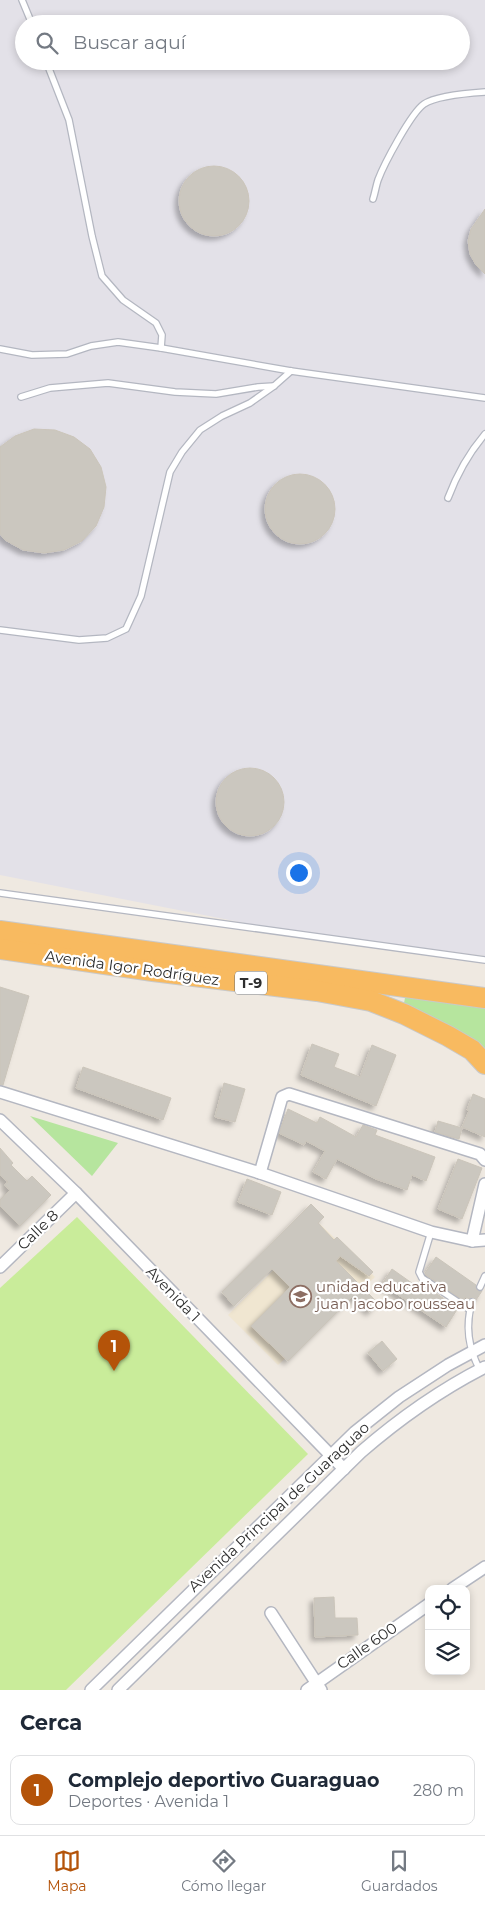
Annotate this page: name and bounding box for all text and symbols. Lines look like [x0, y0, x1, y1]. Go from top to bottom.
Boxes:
search box [15, 15, 470, 70]
icon: search [33, 29, 61, 57]
text: Buscar aquí [73, 31, 186, 54]
your location [286, 860, 312, 886]
street label: Avenida Igor Rodríguez [44, 946, 221, 989]
road number: T-9 [235, 971, 267, 994]
street label: Calle 8 [13, 1205, 62, 1254]
street label: Avenida 1 [142, 1262, 204, 1325]
place label: unidad educativa juan jacobo rousseau [314, 1277, 475, 1313]
school or university icon: unidad educativa juan jacobo rousseau [288, 1284, 312, 1308]
pin: 1 [98, 1330, 130, 1371]
street label: Avenida Principal de Guaraguao [184, 1418, 373, 1596]
map controls [425, 1585, 470, 1675]
button: locate [425, 1585, 470, 1630]
street label: Calle 600 [333, 1618, 401, 1673]
button: layers [425, 1630, 470, 1675]
text: Cerca [20, 1710, 82, 1735]
text: Complejo deportivo Guaraguao [68, 1769, 379, 1792]
text: 1 [34, 1781, 40, 1800]
text: 280 m [413, 1781, 464, 1800]
text: Deportes · Avenida 1 [68, 1792, 229, 1811]
tab: Mapa [47, 1847, 87, 1895]
tab: Cómo llegar [181, 1847, 266, 1895]
tab: Guardados [361, 1847, 438, 1895]

